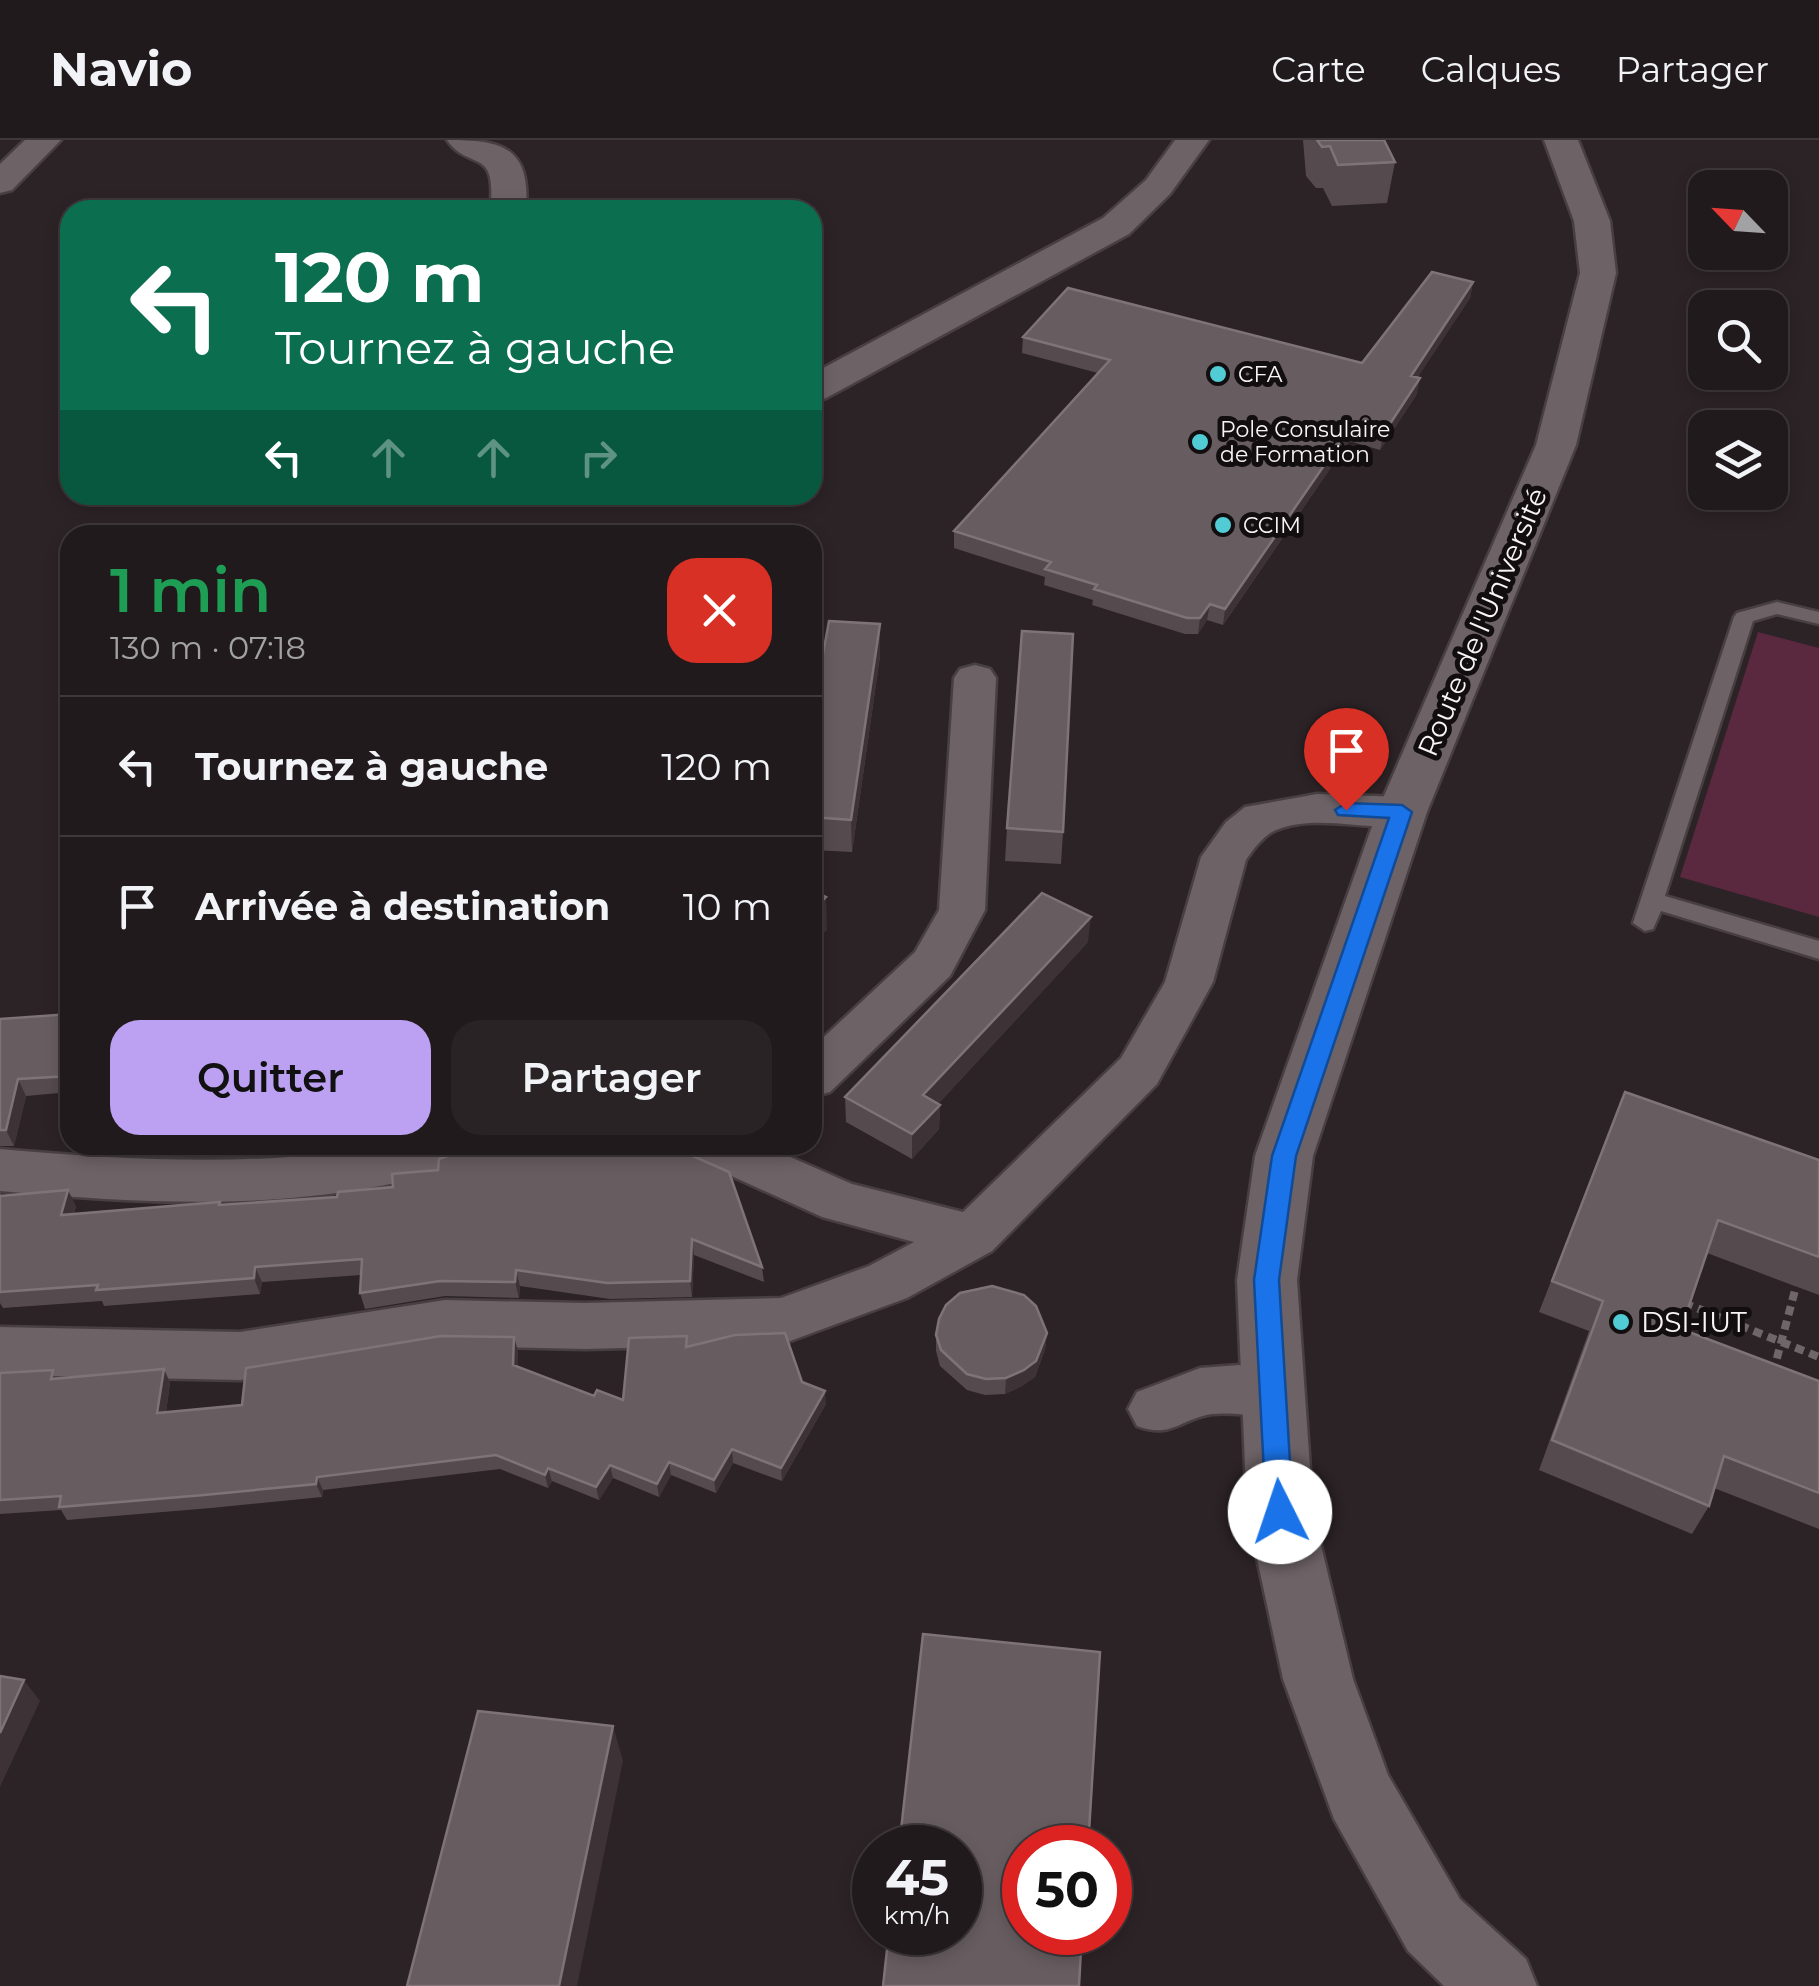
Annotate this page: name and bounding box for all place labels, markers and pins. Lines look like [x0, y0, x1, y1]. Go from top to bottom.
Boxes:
place label: CFA [1238, 361, 1283, 388]
marker: CFA [1207, 363, 1229, 385]
place label: Pole Consulaire de Formation [1220, 416, 1390, 468]
marker: Pole Consulaire de Formation [1189, 431, 1211, 453]
place label: CCIM [1243, 512, 1301, 539]
marker: CCIM [1212, 514, 1234, 536]
pin [1304, 708, 1389, 811]
place label: DSI-IUT [1641, 1305, 1747, 1339]
marker: DSI-IUT [1610, 1311, 1632, 1333]

